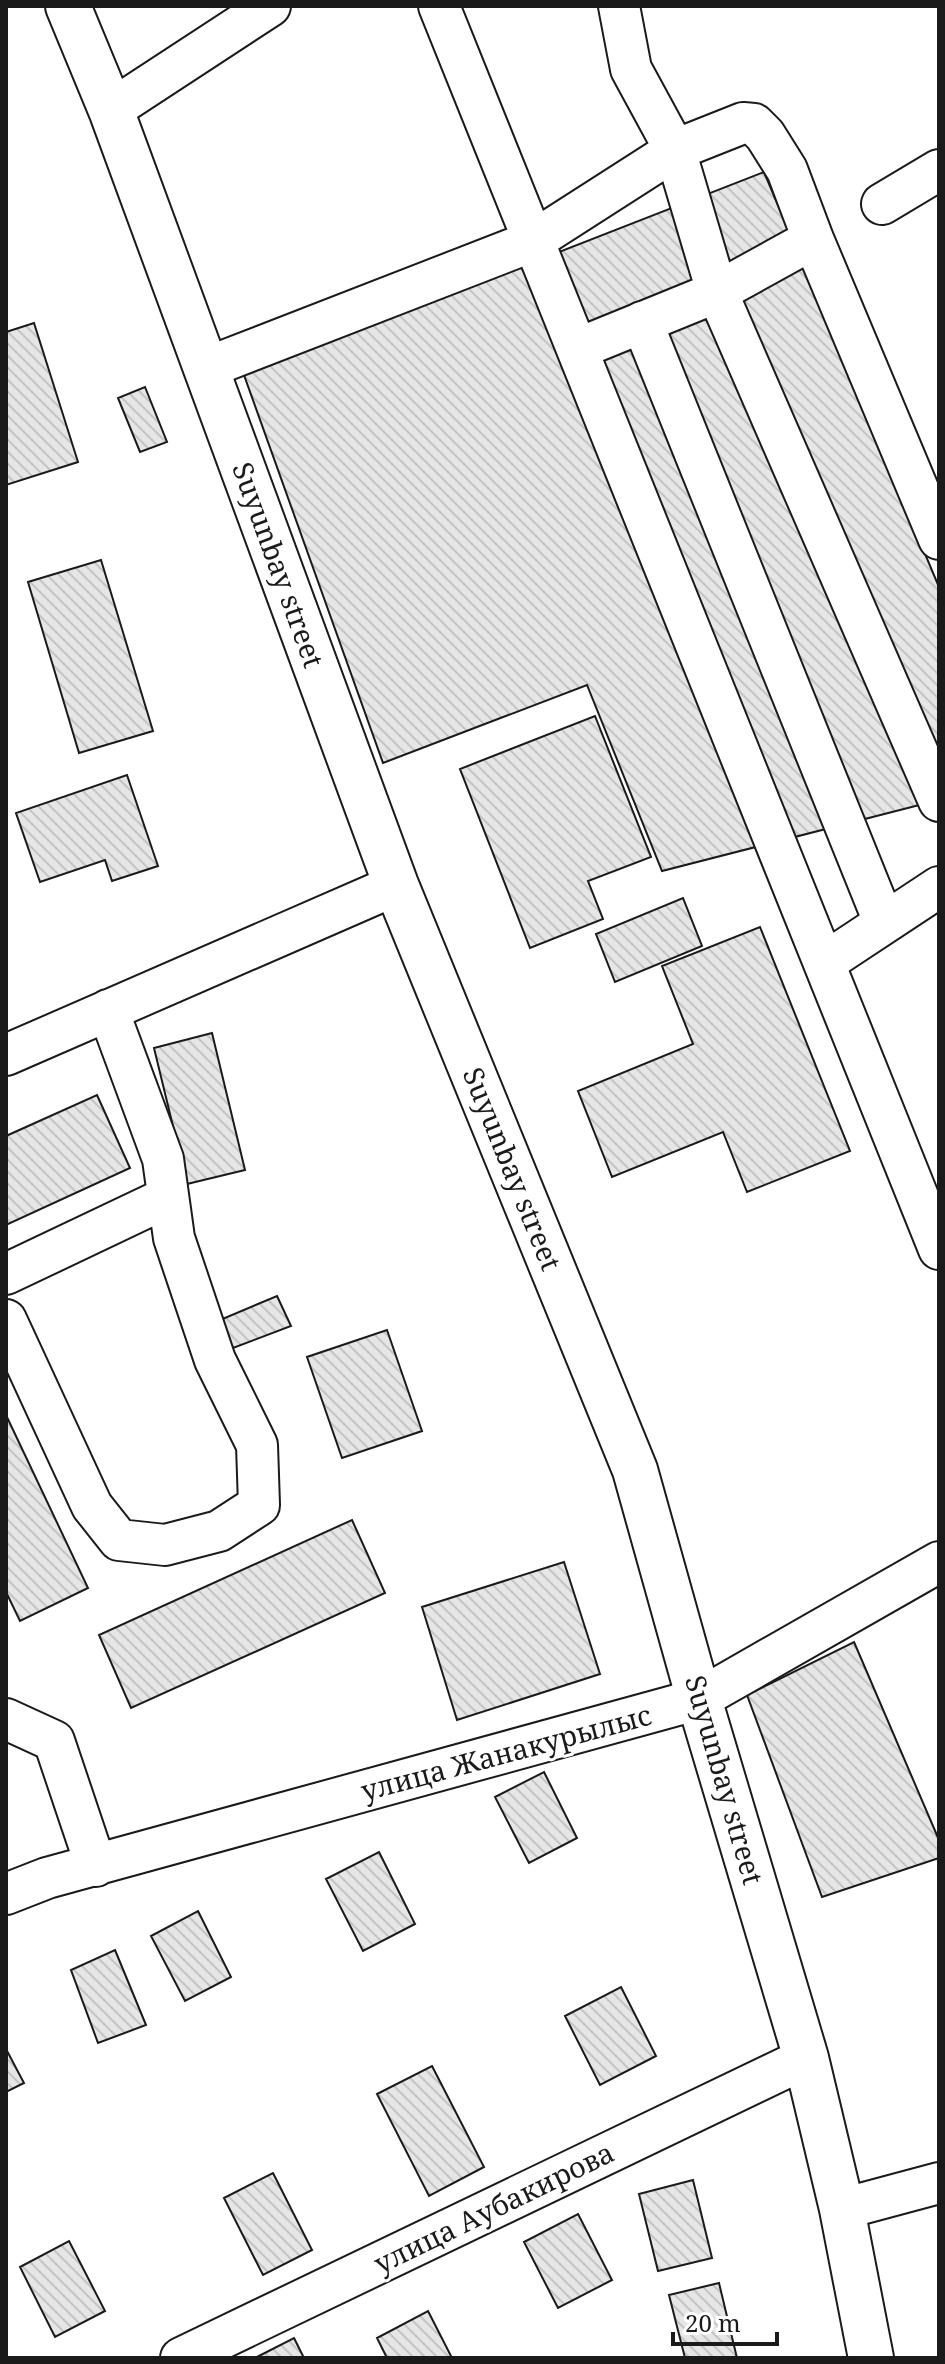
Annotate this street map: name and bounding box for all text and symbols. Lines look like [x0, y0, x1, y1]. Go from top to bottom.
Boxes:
street label: Suyunbay street [224, 457, 334, 673]
street label: Suyunbay street [455, 1062, 571, 1276]
street label: Suyunbay street [677, 1671, 773, 1889]
street label: улица Жанакурылыс [356, 1695, 655, 1809]
street label: улица Аубакирова [367, 2132, 620, 2282]
scale bar [673, 2296, 777, 2346]
text: 20 m [685, 2306, 741, 2339]

